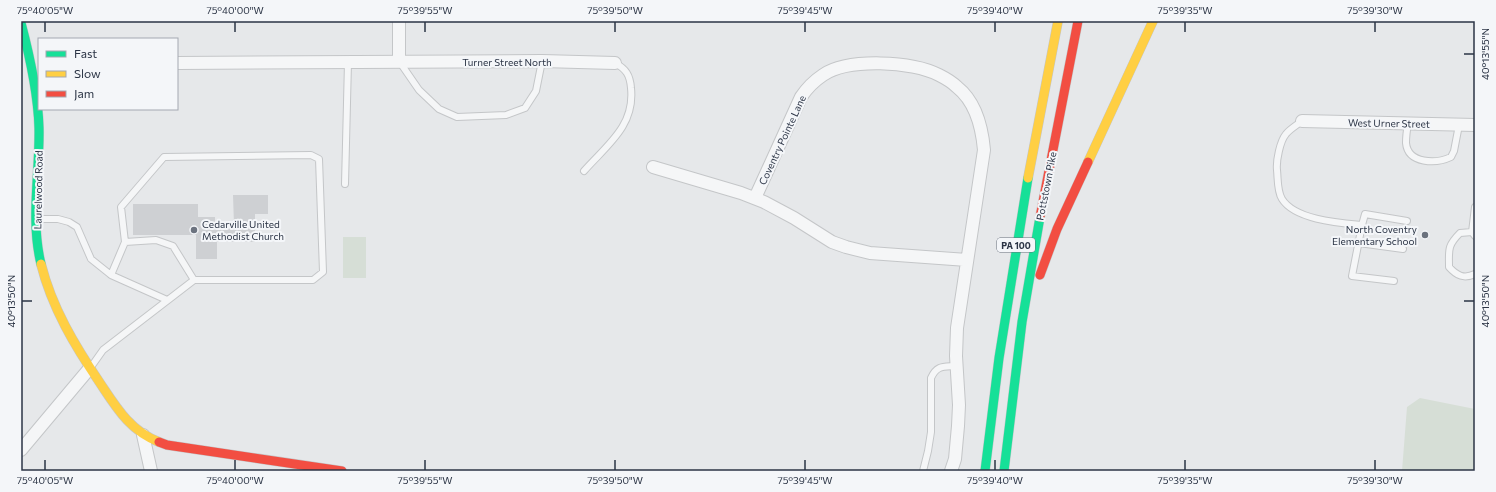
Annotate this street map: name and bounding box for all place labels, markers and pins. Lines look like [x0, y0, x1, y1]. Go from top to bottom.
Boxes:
place label: Cedarville United Methodist Church [202, 218, 284, 242]
place label: North Coventry Elementary School [1332, 223, 1417, 247]
marker: Cedarville United Methodist Church [189, 225, 199, 235]
marker: North Coventry Elementary School [1420, 230, 1430, 240]

